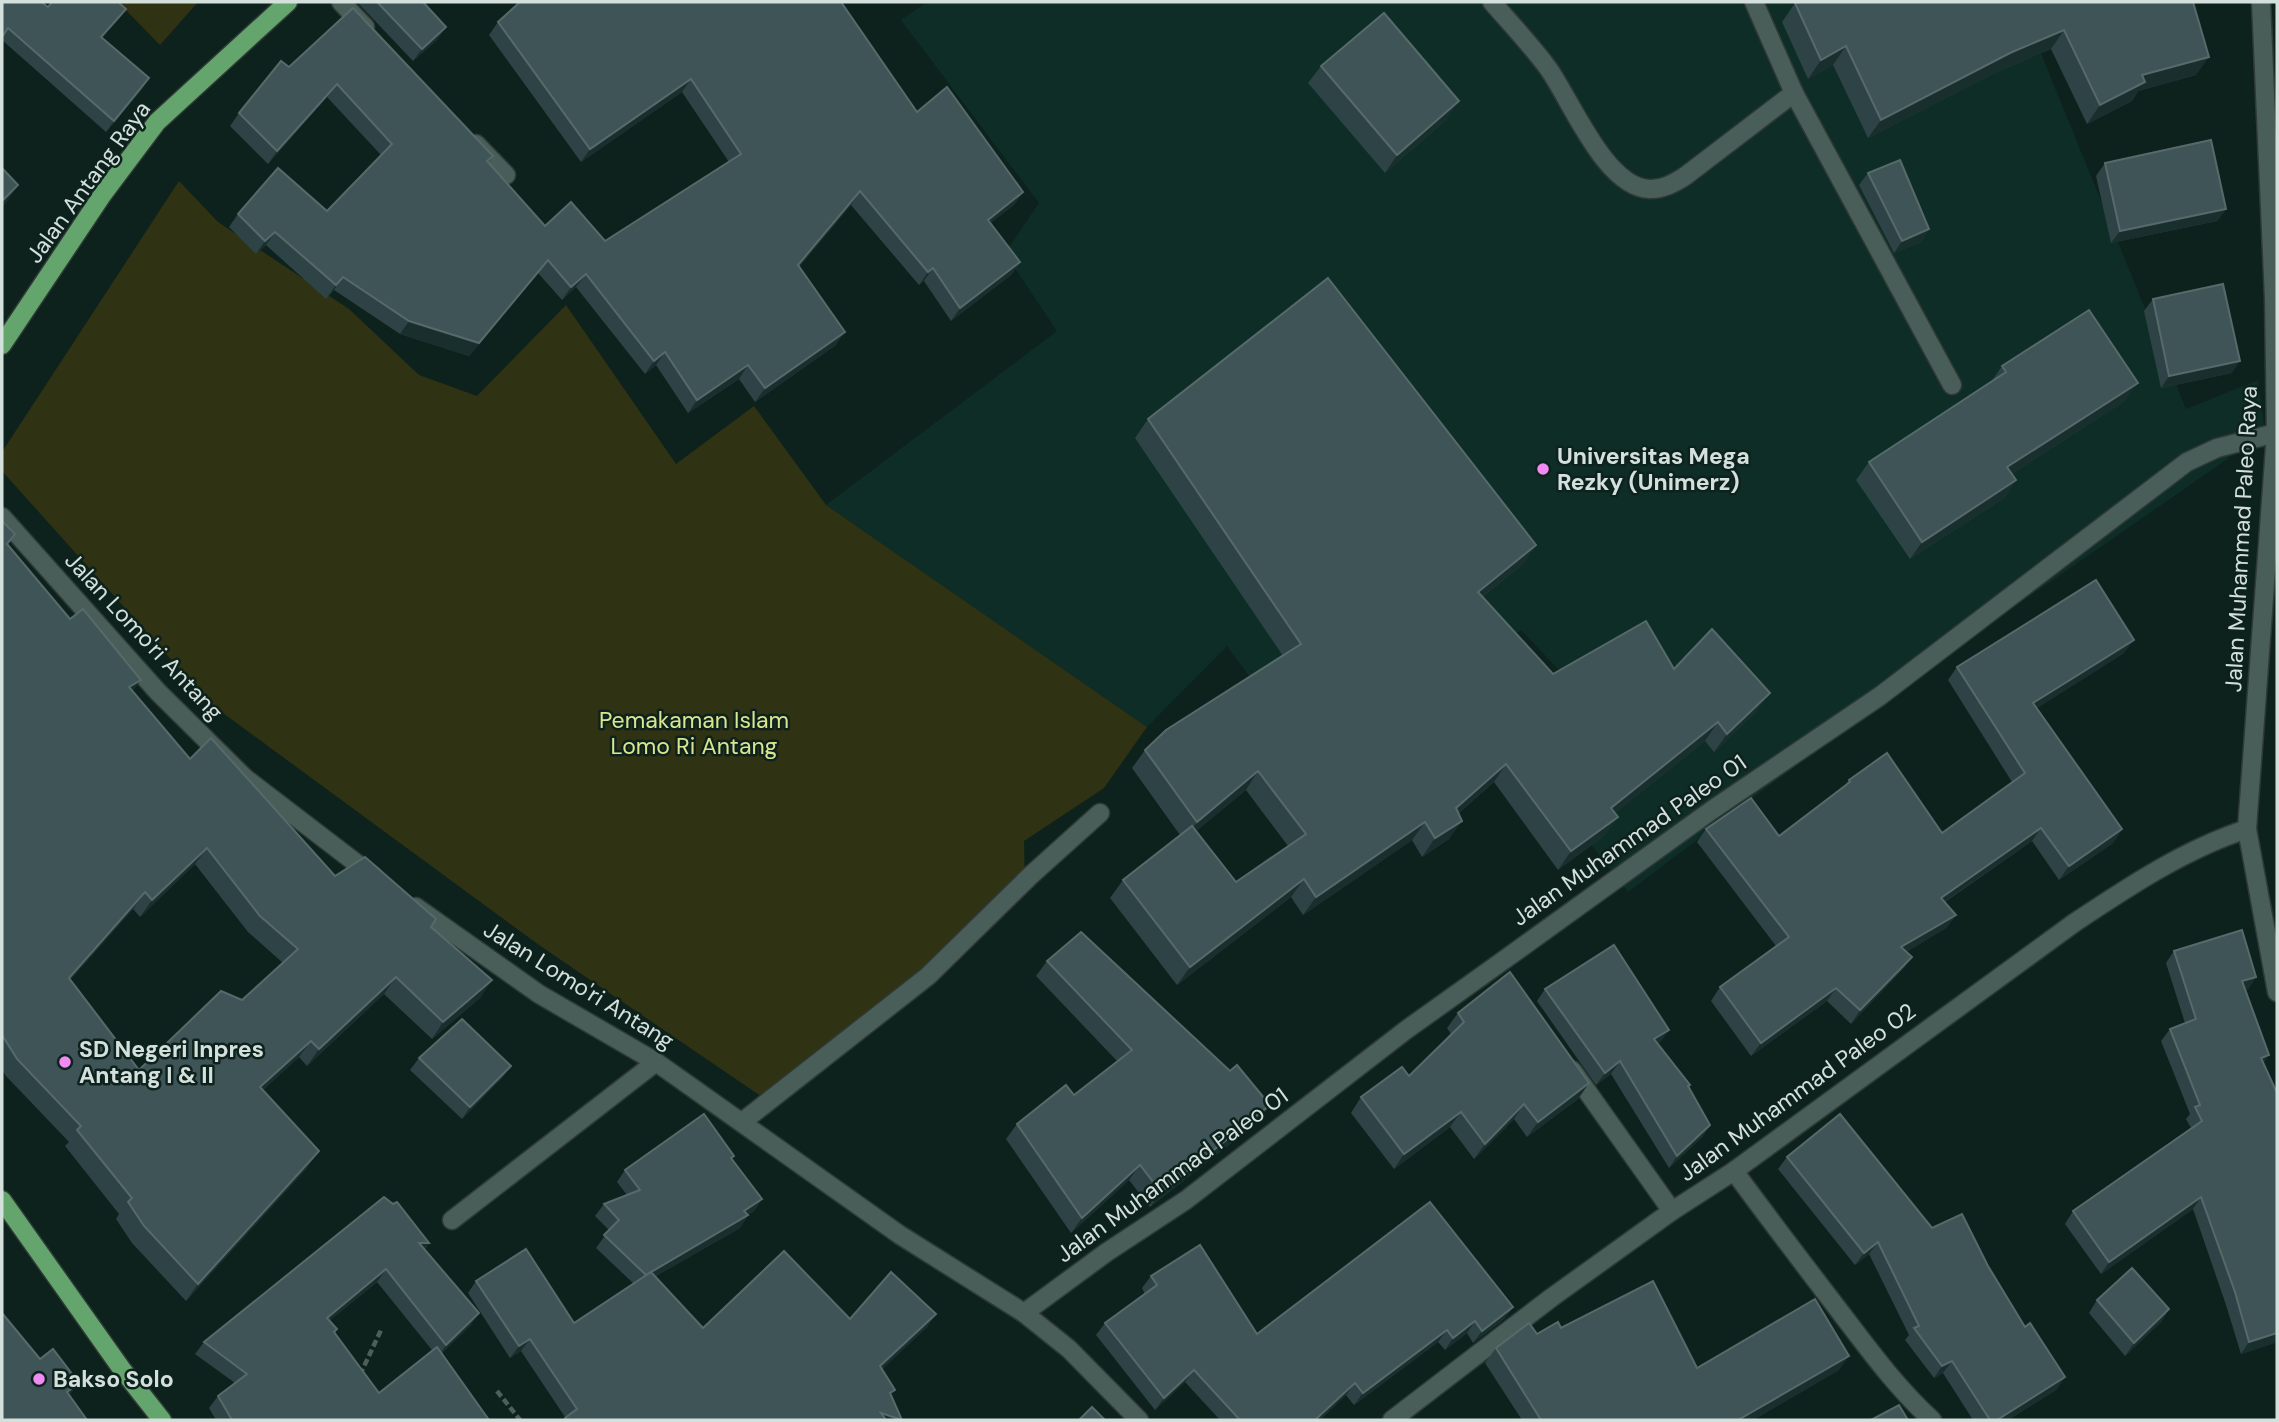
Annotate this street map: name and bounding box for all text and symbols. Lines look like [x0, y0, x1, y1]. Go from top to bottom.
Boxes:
street label: Jalan Antang Raya [19, 95, 157, 269]
street label: Jalan Muhammad Paleo Raya [2218, 385, 2264, 693]
place label: Universitas Mega Rezky (Unimerz) [1557, 441, 1750, 497]
marker: Universitas Mega Rezky (Unimerz) [1535, 461, 1551, 477]
street label: Jalan Lomo'ri Antang [58, 546, 230, 727]
park label: Pemakaman Islam Lomo Ri Antang [599, 705, 789, 761]
street label: Jalan Muhammad Paleo 01 [1506, 748, 1752, 932]
street label: Jalan Lomo'ri Antang [478, 914, 680, 1056]
street label: Jalan Muhammad Paleo 02 [1673, 996, 1921, 1188]
place label: SD Negeri Inpres Antang I & II [79, 1034, 264, 1090]
marker: SD Negeri Inpres Antang I & II [57, 1054, 73, 1070]
street label: Jalan Muhammad Paleo 01 [1050, 1081, 1294, 1269]
place label: Bakso Solo [53, 1364, 174, 1394]
marker: Bakso Solo [31, 1371, 47, 1387]

